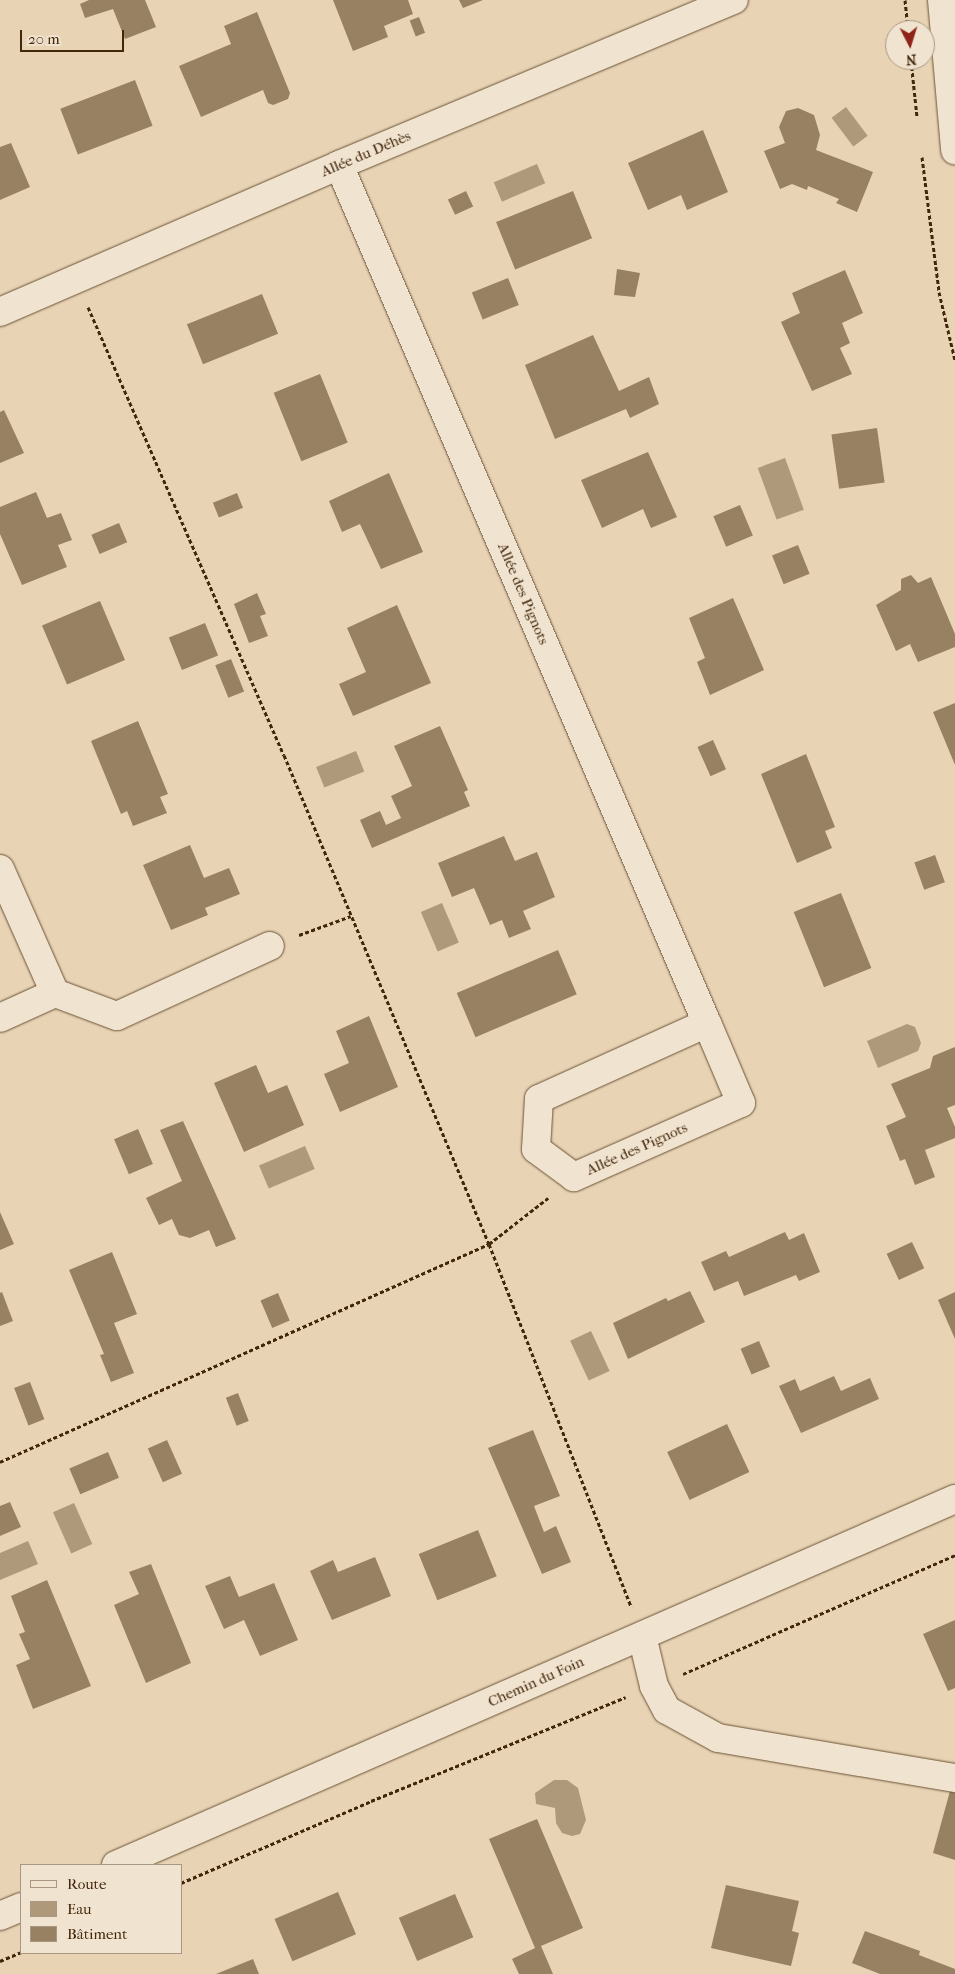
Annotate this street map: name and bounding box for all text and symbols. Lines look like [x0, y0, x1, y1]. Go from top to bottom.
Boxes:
scale bar [22, 20, 126, 52]
north arrow [885, 20, 935, 70]
text: 20 m [28, 30, 60, 48]
text: N [905, 51, 917, 68]
street label: Allée du Déhès [318, 127, 414, 181]
street label: Allée des Pignots [493, 540, 553, 648]
street label: Allée des Pignots [584, 1119, 690, 1179]
street label: Chemin du Foin [485, 1653, 587, 1711]
legend [20, 1864, 182, 1954]
text: Route [67, 1875, 106, 1893]
text: Eau [67, 1900, 92, 1918]
text: Bâtiment [67, 1925, 127, 1943]

